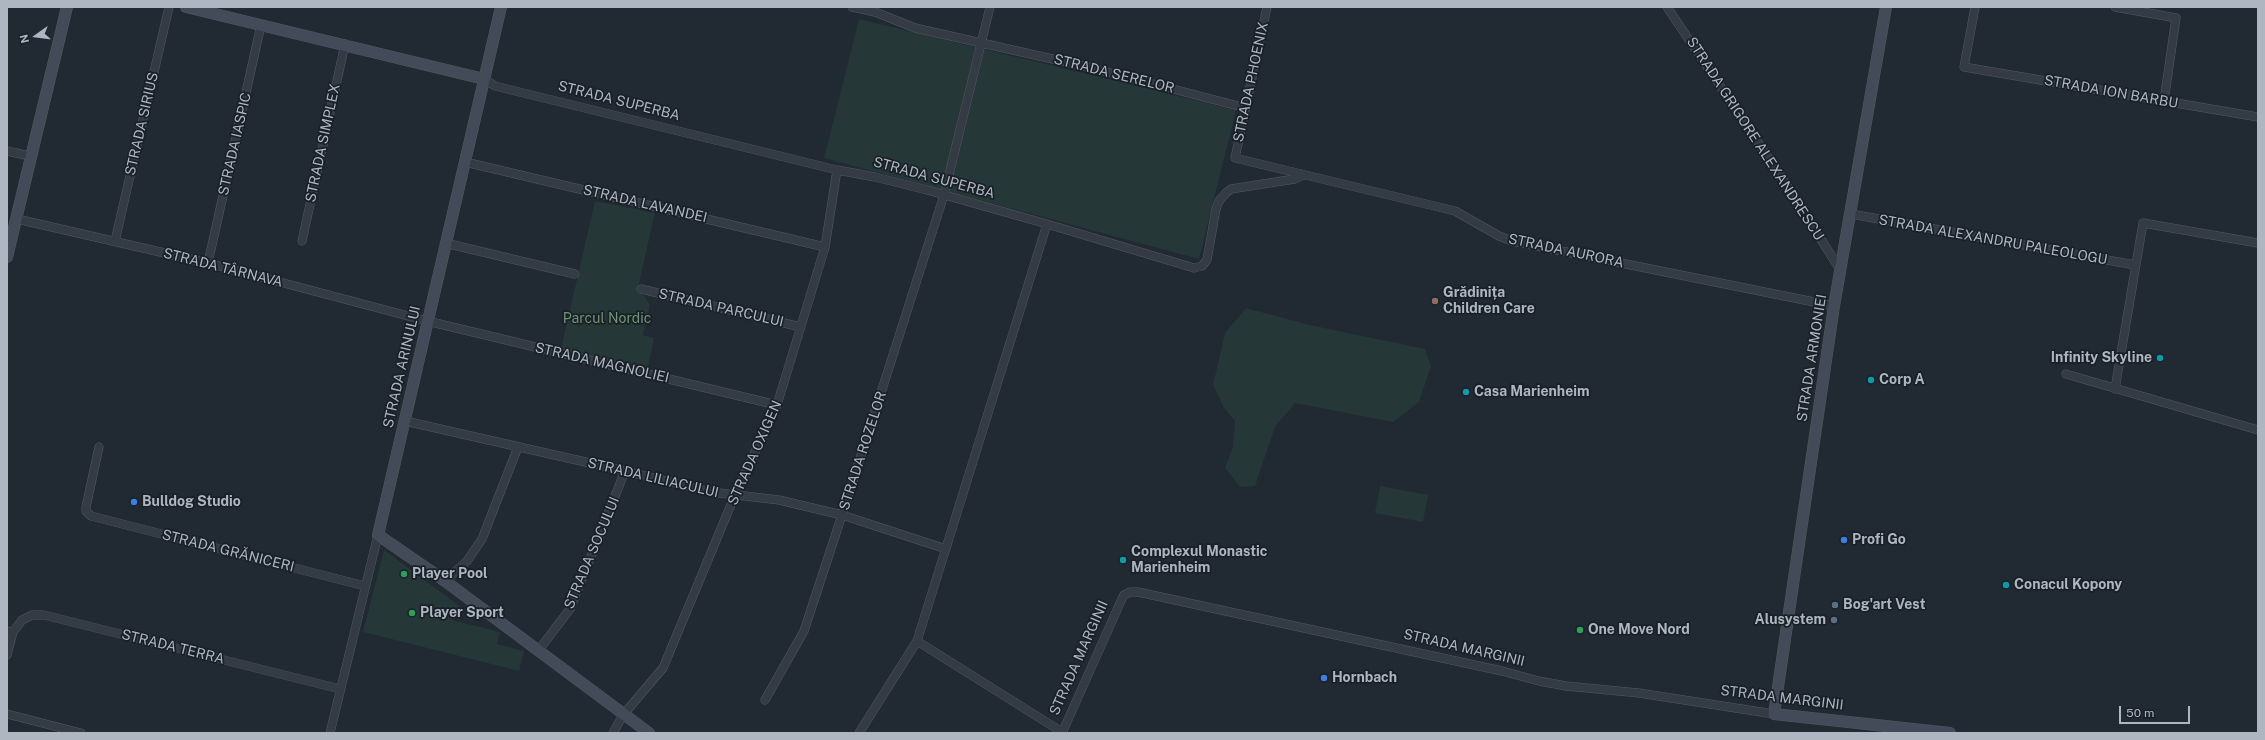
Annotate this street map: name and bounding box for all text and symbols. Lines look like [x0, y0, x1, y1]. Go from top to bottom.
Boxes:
north arrow [16, 16, 56, 56]
street label: STRADA PHOENIX [1230, 20, 1272, 144]
text: N [17, 33, 31, 45]
street label: STRADA GRIGORE ALEXANDRESCU [1683, 34, 1827, 244]
street label: STRADA SERELOR [1052, 51, 1176, 97]
street label: STRADA SIRIUS [122, 71, 162, 177]
street label: STRADA ION BARBU [2043, 72, 2179, 112]
street label: STRADA SUPERBA [556, 78, 682, 124]
street label: STRADA SIMPLEX [302, 82, 344, 204]
street label: STRADA IASPIC [215, 91, 255, 197]
street label: STRADA SUPERBA [871, 154, 997, 202]
street label: STRADA LAVANDEI [581, 182, 709, 226]
street label: STRADA ALEXANDRU PALEOLOGU [1877, 212, 2109, 268]
street label: STRADA AURORA [1507, 231, 1625, 271]
street label: STRADA TÂRNAVA [161, 245, 285, 291]
street label: STRADA PARCULUI [657, 285, 785, 331]
place label: Grădinița Children Care [1443, 285, 1535, 318]
street label: STRADA ARMONIEI [1794, 293, 1830, 423]
marker: Grădinița Children Care [1430, 296, 1440, 306]
street label: STRADA ARINULUI [380, 304, 424, 430]
park label: Parcul Nordic [563, 311, 651, 327]
street label: STRADA MAGNOLIEI [533, 339, 671, 387]
place label: Infinity Skyline [2051, 350, 2152, 366]
marker: Infinity Skyline [2155, 353, 2165, 363]
place label: Corp A [1879, 372, 1925, 388]
marker: Corp A [1866, 375, 1876, 385]
place label: Casa Marienheim [1474, 384, 1590, 400]
marker: Casa Marienheim [1461, 387, 1471, 397]
street label: STRADA ROZELOR [836, 389, 890, 513]
street label: STRADA OXIGEN [724, 398, 786, 508]
street label: STRADA LILIACULUI [586, 455, 720, 501]
place label: Bulldog Studio [142, 494, 241, 510]
street label: STRADA SOCULUI [561, 495, 623, 611]
marker: Bulldog Studio [129, 497, 139, 507]
street label: STRADA GRĂNICERI [160, 526, 296, 576]
place label: Profi Go [1852, 532, 1906, 548]
marker: Profi Go [1839, 535, 1849, 545]
place label: Complexul Monastic Marienheim [1131, 544, 1267, 576]
marker: Complexul Monastic Marienheim [1118, 555, 1128, 565]
place label: Player Pool [412, 566, 488, 582]
marker: Player Pool [399, 569, 409, 579]
place label: Conacul Kopony [2014, 577, 2122, 593]
marker: Conacul Kopony [2001, 580, 2011, 590]
place label: Bog'art Vest [1843, 597, 1926, 613]
street label: STRADA MARGINII [1046, 598, 1112, 718]
marker: Bog'art Vest [1830, 600, 1840, 610]
place label: Player Sport [420, 605, 504, 621]
marker: Player Sport [407, 608, 417, 618]
place label: Alusystem [1754, 612, 1826, 628]
marker: Alusystem [1829, 615, 1839, 625]
place label: One Move Nord [1588, 622, 1690, 638]
marker: One Move Nord [1575, 625, 1585, 635]
street label: STRADA TERRA [120, 626, 226, 668]
street label: STRADA MARGINII [1402, 626, 1526, 670]
place label: Hornbach [1332, 670, 1397, 686]
marker: Hornbach [1319, 673, 1329, 683]
street label: STRADA MARGINII [1719, 682, 1845, 714]
scale bar [2121, 698, 2192, 724]
text: 50 m [2126, 706, 2154, 720]

